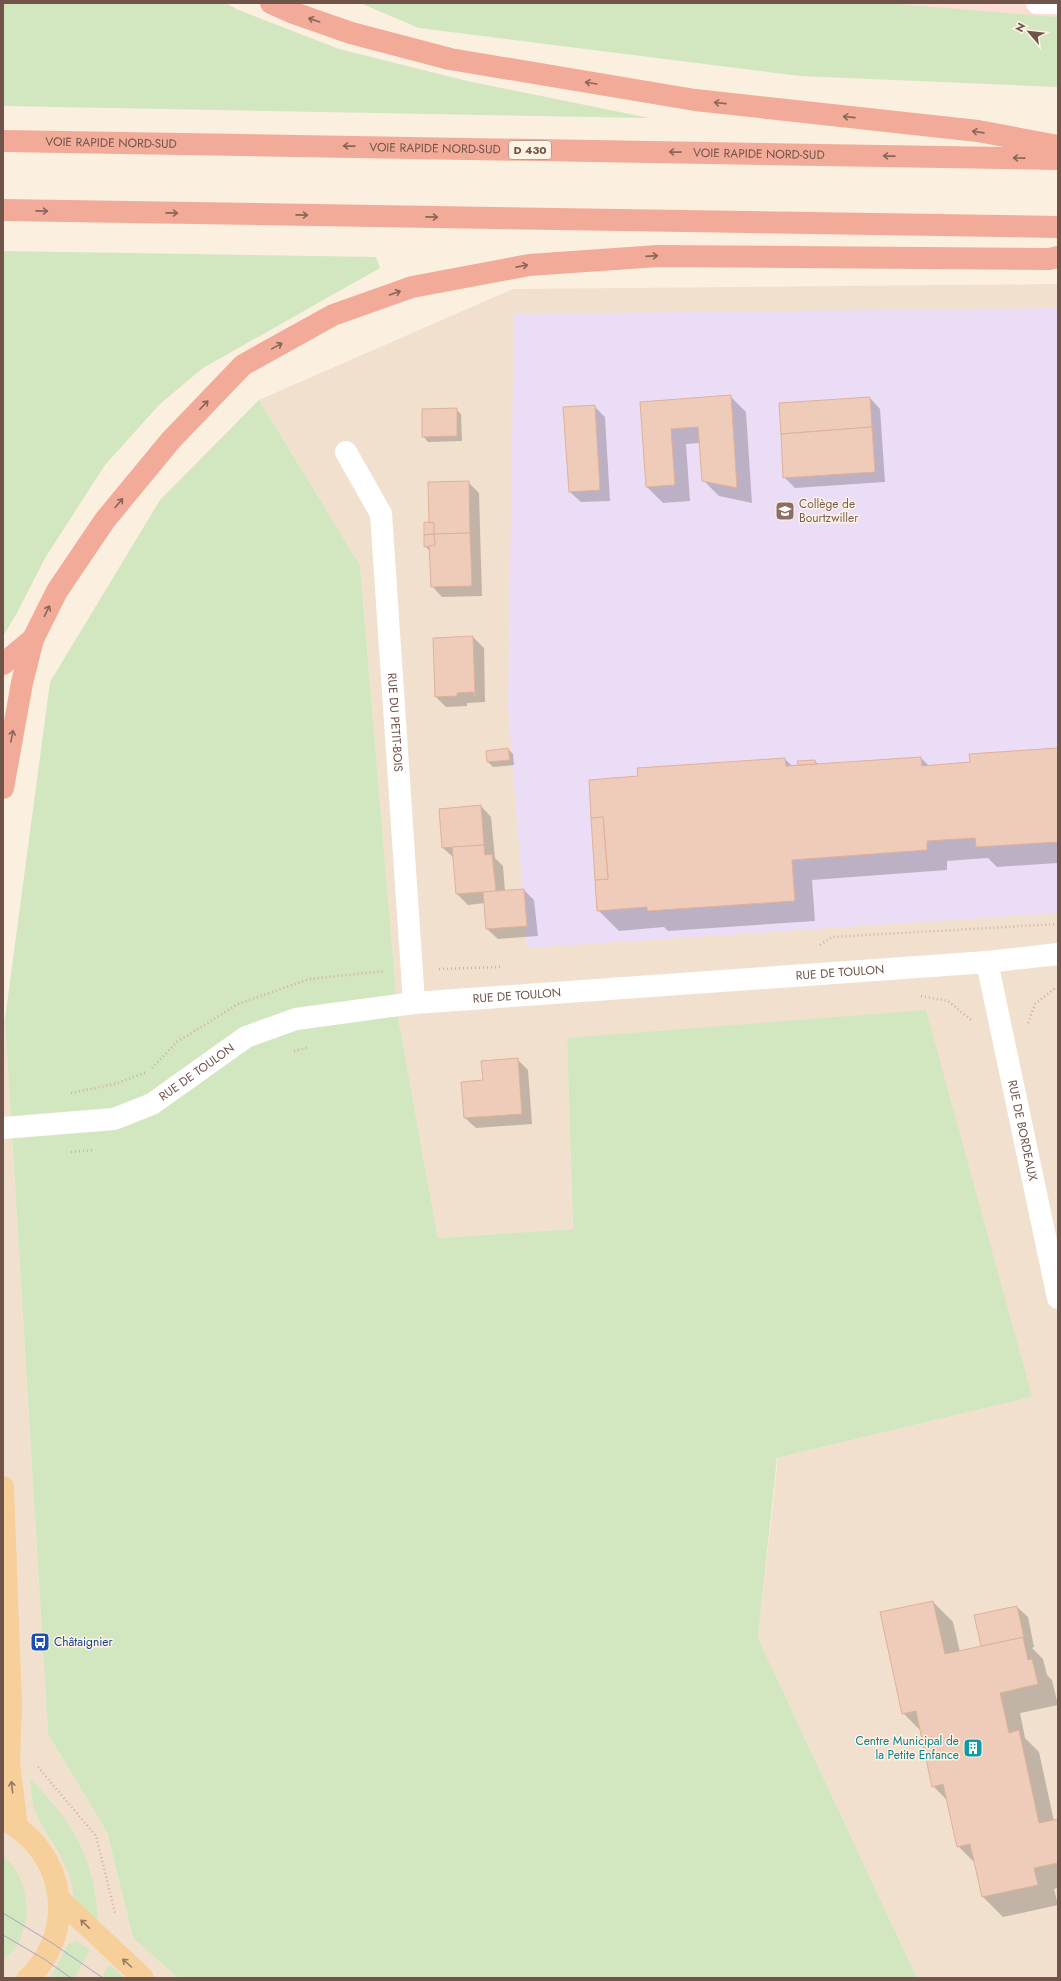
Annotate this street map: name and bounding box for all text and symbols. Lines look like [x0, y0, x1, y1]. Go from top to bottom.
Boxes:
north arrow [1009, 12, 1049, 52]
one-way arrow [309, 16, 321, 24]
text: N [1011, 20, 1029, 35]
one-way arrow [585, 79, 598, 87]
one-way arrow [714, 99, 727, 106]
one-way arrow [843, 113, 856, 121]
one-way arrow [972, 128, 985, 136]
street label: VOIE RAPIDE NORD-SUD [45, 133, 177, 153]
street label: VOIE RAPIDE NORD-SUD [369, 138, 501, 158]
road number: D 430 [509, 141, 551, 159]
one-way arrow [343, 143, 356, 150]
street label: VOIE RAPIDE NORD-SUD [693, 144, 825, 164]
one-way arrow [669, 148, 682, 156]
one-way arrow [883, 152, 896, 160]
one-way arrow [1013, 154, 1026, 162]
one-way arrow [35, 207, 48, 214]
one-way arrow [165, 209, 178, 217]
one-way arrow [295, 211, 308, 219]
one-way arrow [425, 213, 438, 221]
one-way arrow [645, 253, 658, 260]
one-way arrow [515, 262, 528, 270]
one-way arrow [389, 289, 401, 297]
one-way arrow [271, 342, 283, 350]
one-way arrow [199, 401, 208, 411]
place label: Collège de Bourtzwiller [799, 495, 859, 527]
one-way arrow [114, 498, 123, 509]
school or university icon: Collège de Bourtzwiller [774, 500, 796, 522]
one-way arrow [44, 606, 51, 618]
street label: RUE DU PETIT-BOIS [383, 672, 407, 773]
one-way arrow [8, 730, 16, 743]
street label: RUE DE TOULON [795, 960, 885, 985]
street label: RUE DE TOULON [472, 983, 562, 1008]
street label: RUE DE TOULON [155, 1039, 238, 1105]
street label: RUE DE BORDEAUX [1003, 1078, 1042, 1183]
bus stop icon: Châtaignier [29, 1631, 51, 1653]
place label: Châtaignier [54, 1633, 114, 1651]
place label: Centre Municipal de la Petite Enfance [855, 1732, 959, 1764]
building icon: Centre Municipal de la Petite Enfance [962, 1737, 984, 1759]
one-way arrow [9, 1781, 16, 1794]
one-way arrow [80, 1919, 90, 1929]
one-way arrow [122, 1959, 132, 1968]

